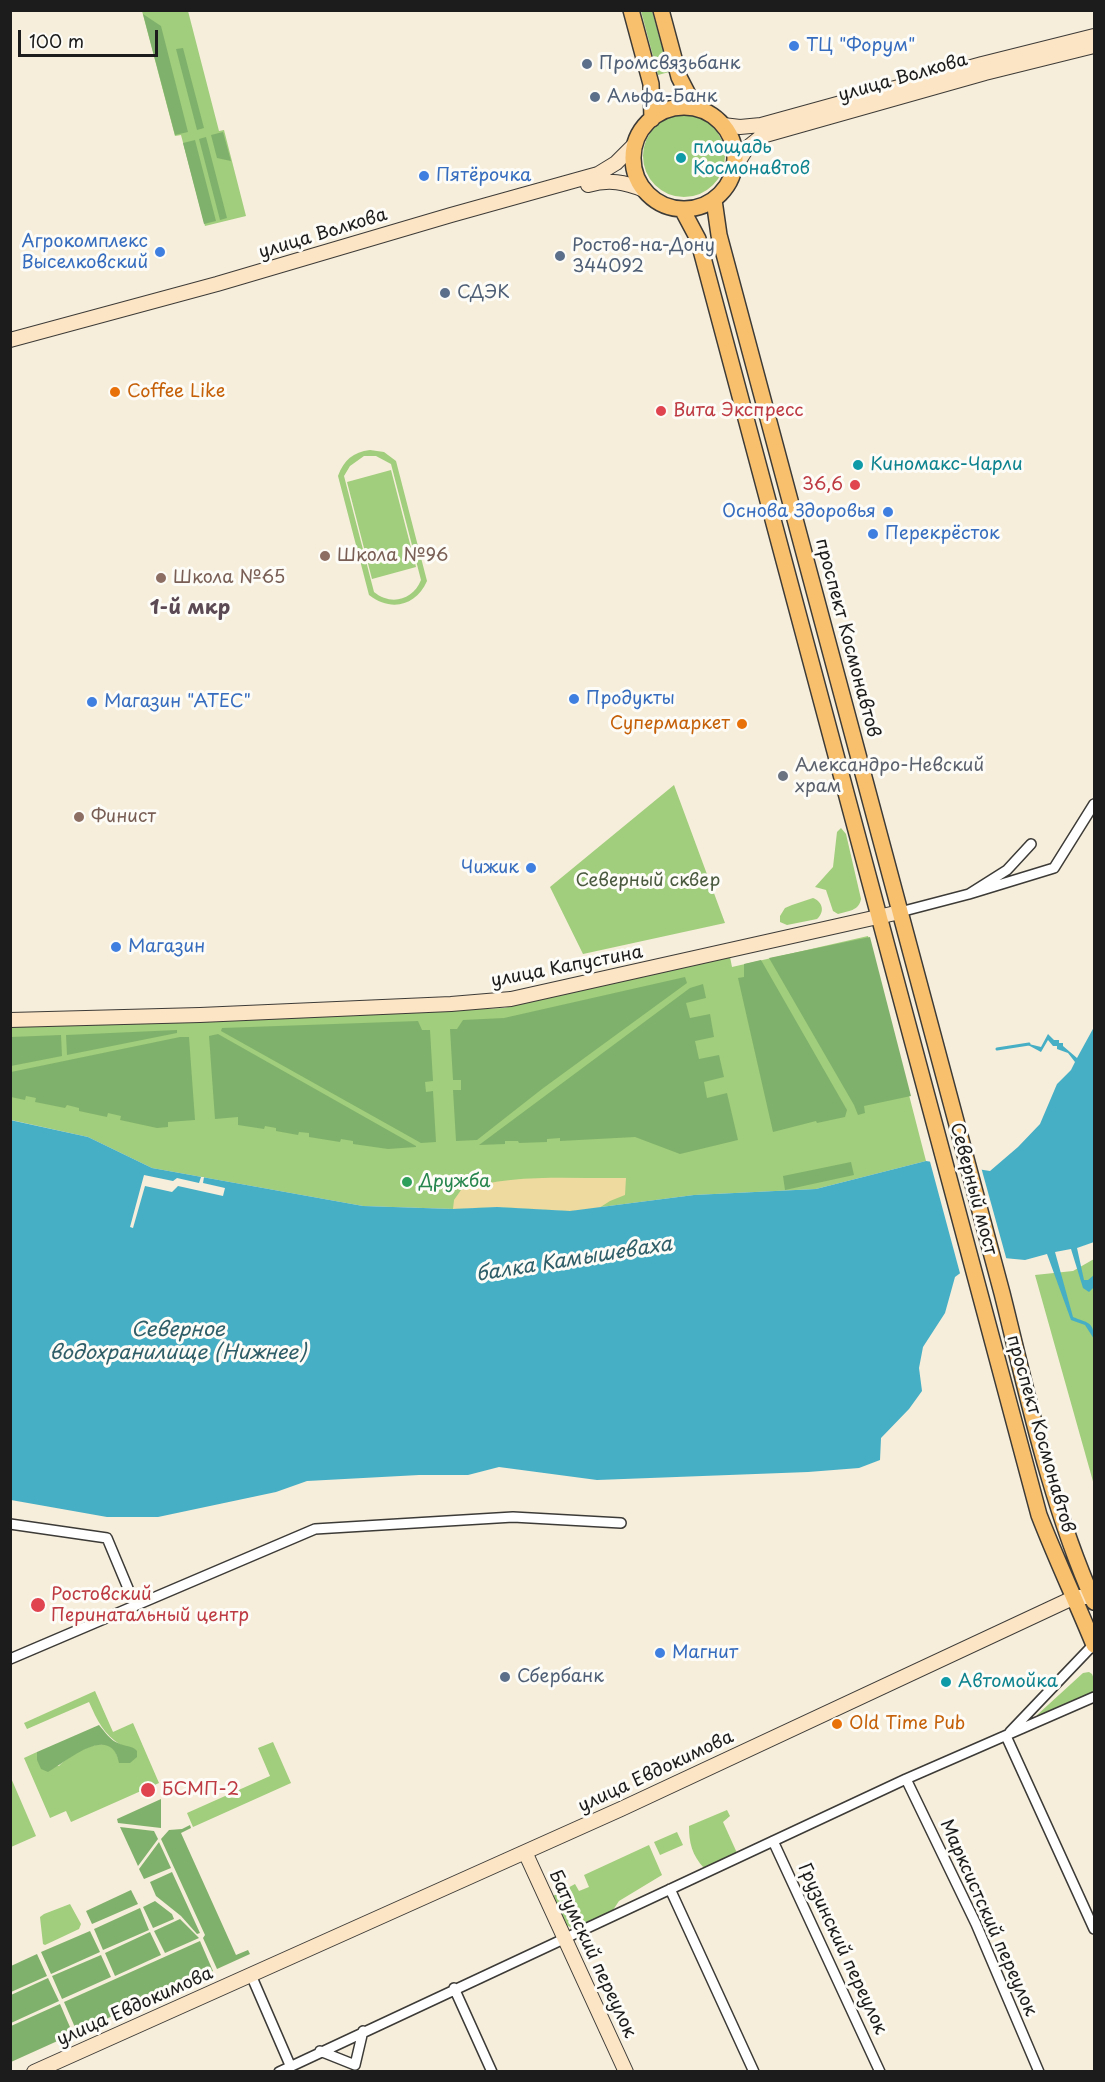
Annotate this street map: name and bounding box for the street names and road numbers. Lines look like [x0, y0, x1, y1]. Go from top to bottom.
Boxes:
street label: улица Волкова [836, 49, 970, 107]
street label: улица Волкова [256, 204, 390, 264]
street label: проспект Космонавтов [810, 536, 884, 740]
street label: улица Капустина [489, 942, 645, 992]
street label: Северный мост [945, 1120, 1001, 1258]
street label: проспект Космонавтов [1001, 1333, 1079, 1535]
street label: улица Евдокимова [575, 1727, 737, 1817]
street label: Марксистский переулок [935, 1816, 1041, 2020]
street label: Грузинский переулок [793, 1860, 891, 2038]
street label: Батумский переулок [544, 1867, 640, 2041]
street label: улица Евдокимова [54, 1963, 216, 2051]

